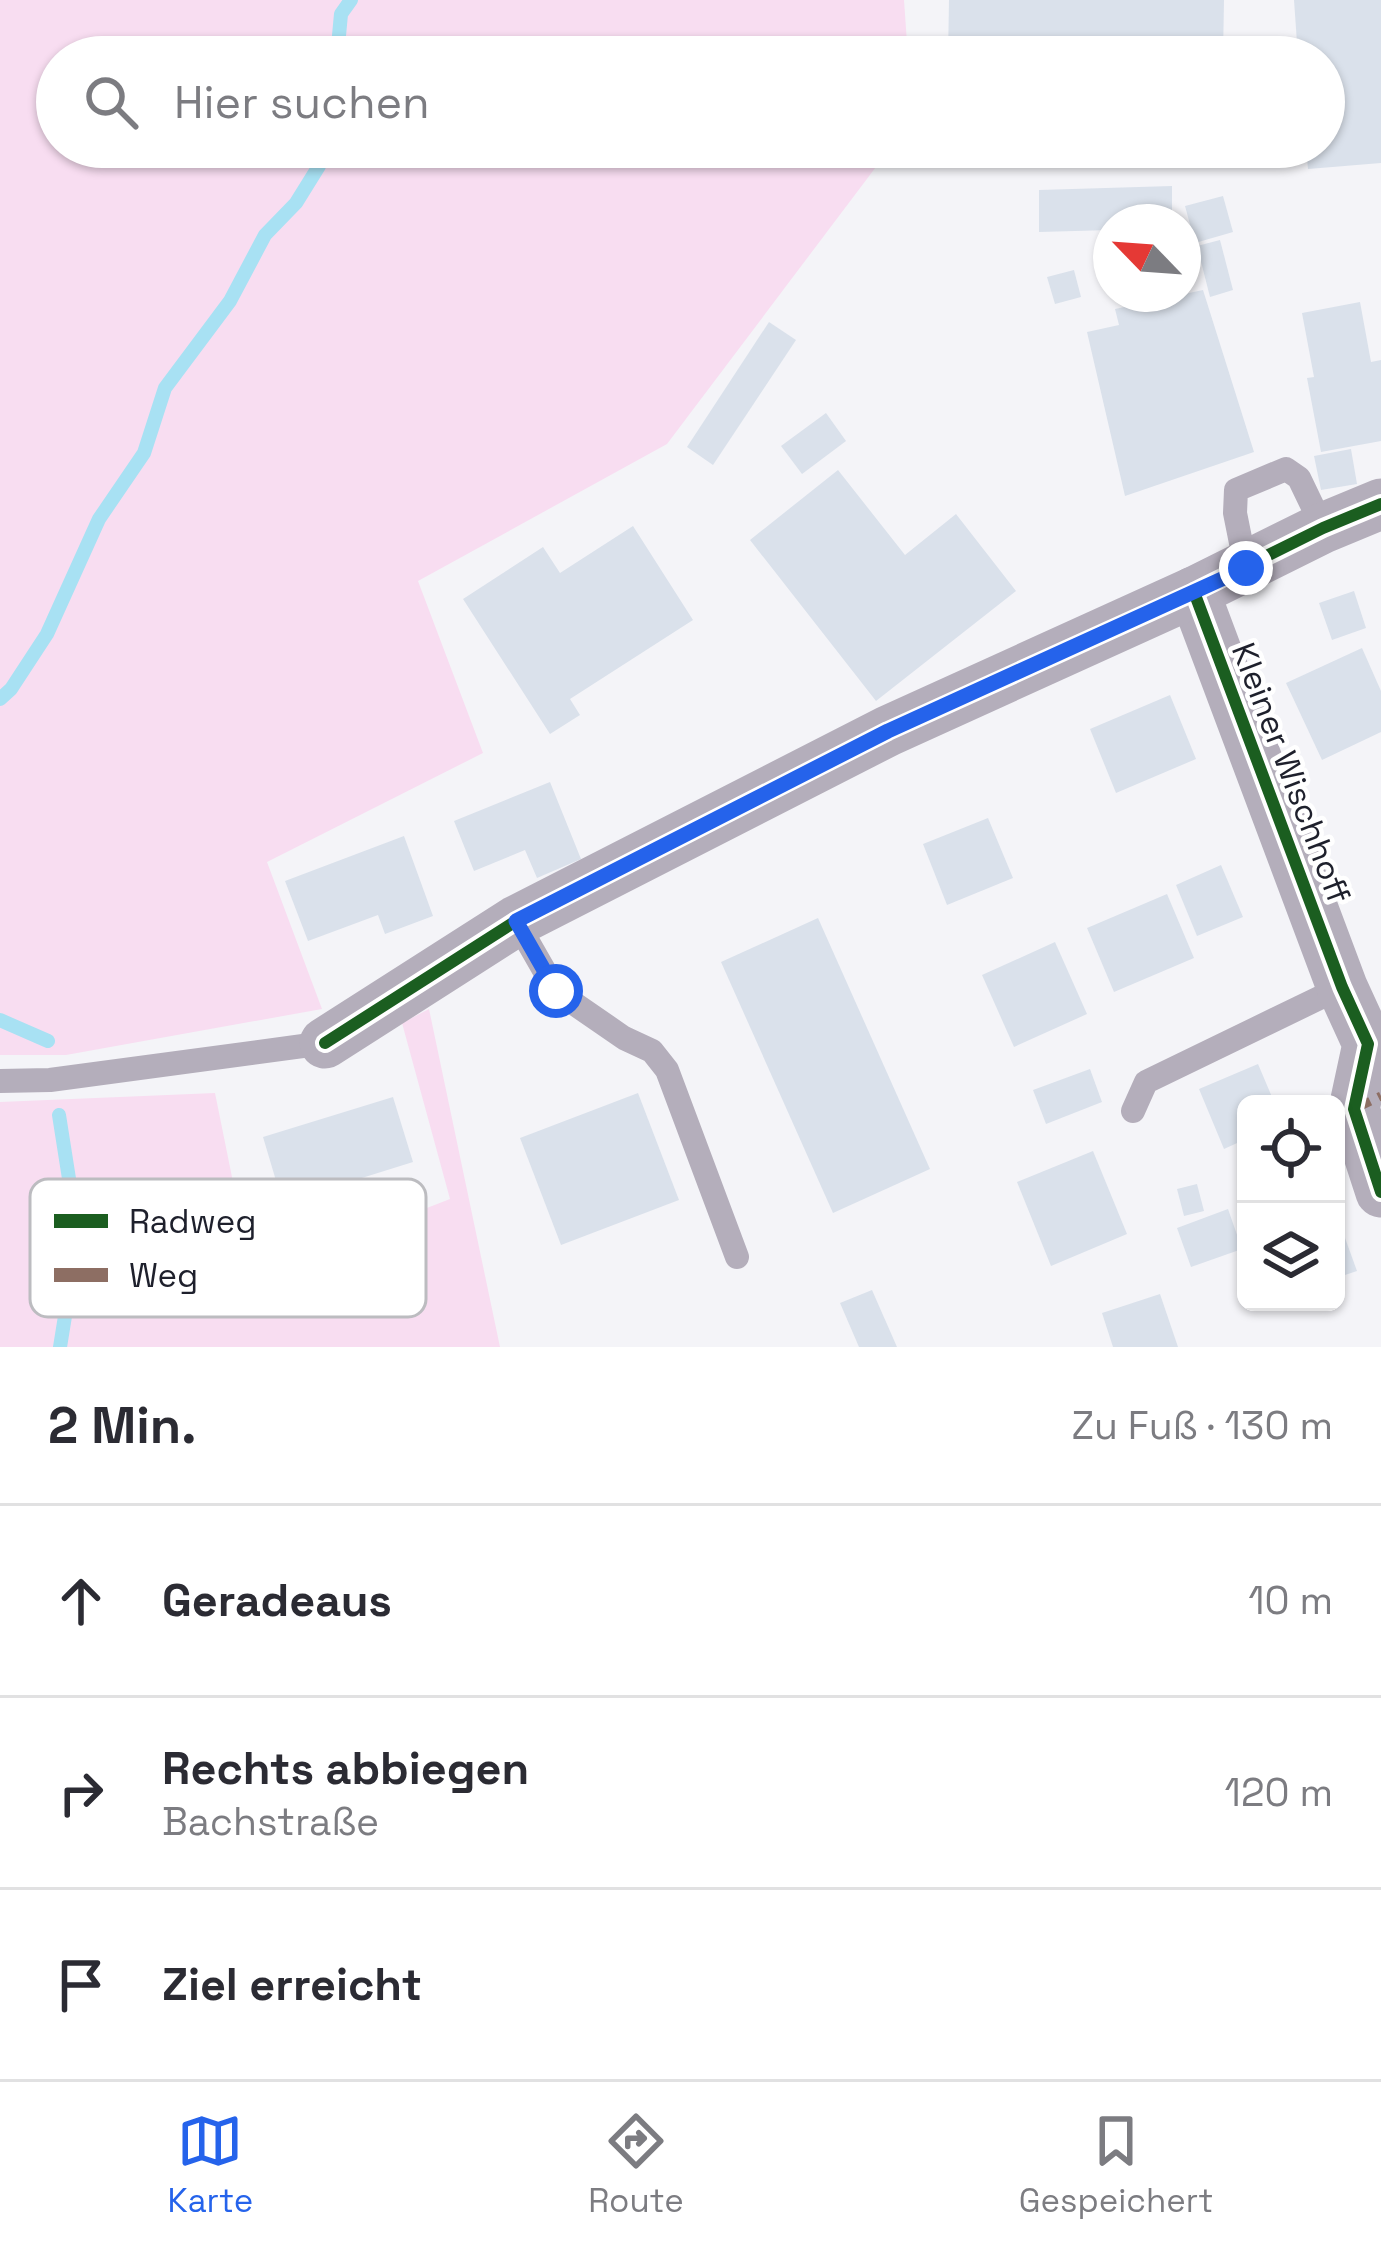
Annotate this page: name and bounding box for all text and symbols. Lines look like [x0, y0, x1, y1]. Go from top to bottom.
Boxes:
search box [36, 36, 1345, 168]
icon: search [78, 69, 144, 135]
text: Hier suchen [174, 74, 430, 131]
north arrow [1093, 204, 1201, 312]
route end [1219, 541, 1273, 595]
street label: Kleiner Wischhoff [1222, 637, 1360, 909]
route start [529, 964, 583, 1018]
map controls [1237, 1095, 1345, 1311]
button: locate [1237, 1095, 1345, 1203]
legend [30, 1179, 426, 1317]
text: Radweg [129, 1201, 256, 1243]
button: layers [1237, 1203, 1345, 1311]
text: Weg [129, 1255, 198, 1297]
text: 2 Min. [48, 1393, 196, 1458]
text: Zu Fuß · 130 m [1072, 1401, 1333, 1450]
icon: ahead [48, 1568, 114, 1634]
text: Geradeaus [162, 1572, 392, 1629]
text: 10 m [1248, 1576, 1333, 1625]
text: Rechts abbiegen [162, 1740, 529, 1797]
icon: right [48, 1760, 114, 1826]
text: 120 m [1225, 1768, 1333, 1817]
text: Bachstraße [162, 1797, 379, 1846]
icon: arrive [48, 1952, 114, 2018]
text: Ziel erreicht [162, 1956, 422, 2013]
tab: Karte [168, 2108, 253, 2222]
tab: Route [588, 2108, 684, 2222]
tab: Gespeichert [1019, 2108, 1213, 2222]

